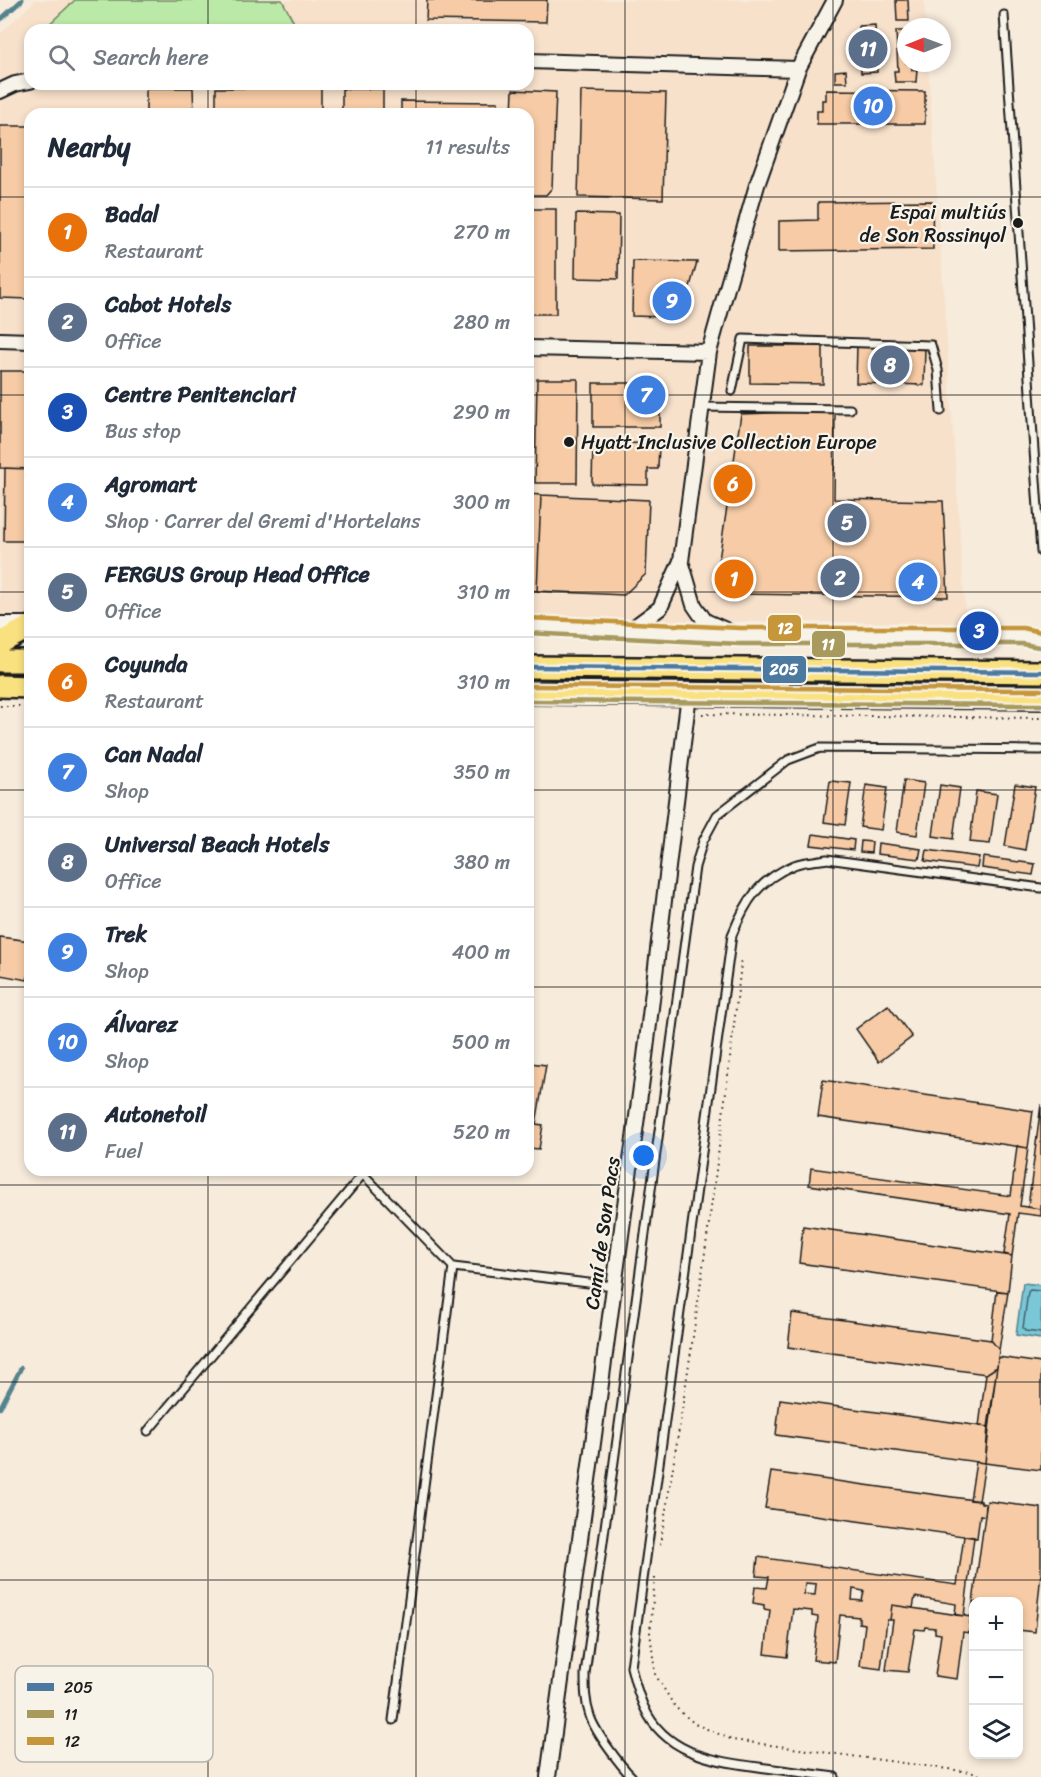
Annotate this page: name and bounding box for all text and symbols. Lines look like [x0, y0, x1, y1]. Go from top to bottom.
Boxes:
north arrow [897, 18, 951, 72]
search box [24, 24, 534, 90]
pin: 11 [848, 26, 888, 72]
text: Search here [93, 38, 209, 77]
icon: search [45, 41, 78, 74]
pin: 10 [854, 84, 892, 128]
text: Nearby [48, 124, 130, 170]
text: 11 results [426, 130, 510, 165]
text: Badal [105, 195, 159, 234]
place label: Espai multiús de Son Rossinyol [859, 195, 1007, 253]
text: 1 [63, 215, 72, 250]
text: 270 m [454, 215, 510, 250]
marker: Espai multiús de Son Rossinyol [1011, 216, 1025, 230]
text: Restaurant [105, 234, 204, 269]
pin: 9 [652, 278, 692, 324]
text: Cabot Hotels [105, 285, 231, 324]
text: 2 [62, 305, 73, 340]
text: 280 m [453, 305, 510, 340]
text: Office [105, 324, 161, 359]
pin: 8 [870, 342, 910, 388]
pin: 7 [626, 372, 666, 418]
text: Centre Penitenciari [105, 375, 296, 414]
text: 3 [62, 395, 73, 430]
text: 290 m [453, 395, 510, 430]
text: Bus stop [105, 414, 181, 449]
place label: Hyatt Inclusive Collection Europe [581, 425, 877, 460]
marker: Hyatt Inclusive Collection Europe [562, 435, 576, 449]
pin: 6 [714, 462, 752, 506]
text: Agromart [105, 465, 197, 504]
text: 4 [61, 485, 74, 520]
text: 300 m [453, 485, 510, 520]
pin: 5 [828, 500, 866, 546]
text: Shop · Carrer del Gremi d'Hortelans [105, 504, 420, 539]
text: FERGUS Group Head Office [105, 555, 370, 594]
pin: 1 [714, 556, 754, 602]
pin: 2 [820, 556, 860, 600]
pin: 4 [898, 560, 938, 604]
text: 5 [61, 575, 74, 610]
text: 310 m [457, 575, 510, 610]
text: Office [105, 594, 161, 629]
pin: 3 [960, 608, 998, 654]
line badge: 12 [767, 614, 802, 642]
text: 12 [777, 614, 794, 643]
line badge: 11 [811, 630, 846, 658]
text: 11 [821, 630, 835, 659]
text: Coyunda [105, 645, 188, 684]
line badge: 205 [762, 655, 807, 684]
text: 205 [768, 655, 799, 684]
text: 6 [62, 665, 73, 700]
text: 310 m [457, 665, 510, 700]
text: Restaurant [105, 684, 204, 719]
text: Can Nadal [105, 735, 203, 774]
text: 7 [62, 755, 73, 790]
text: 350 m [454, 755, 510, 790]
text: Shop [105, 774, 149, 809]
text: Universal Beach Hotels [105, 825, 329, 864]
text: 8 [61, 845, 74, 880]
text: 380 m [454, 845, 510, 880]
text: Office [105, 864, 161, 899]
text: Trek [105, 915, 147, 954]
text: 9 [61, 935, 74, 970]
text: 400 m [452, 935, 510, 970]
text: Shop [105, 954, 149, 989]
text: Álvarez [105, 1005, 178, 1044]
text: 10 [57, 1025, 78, 1060]
text: 500 m [452, 1025, 510, 1060]
text: Shop [105, 1044, 149, 1079]
text: Autonetoil [105, 1095, 207, 1134]
text: 11 [59, 1115, 76, 1150]
text: 520 m [453, 1115, 510, 1150]
text: Fuel [105, 1134, 143, 1169]
your location [629, 1141, 658, 1170]
street label: Camí de Son Pacs [574, 1154, 631, 1312]
map controls [969, 1597, 1023, 1759]
button: + [969, 1597, 1023, 1651]
button: − [969, 1651, 1023, 1705]
legend [15, 1666, 213, 1762]
text: 205 [64, 1673, 93, 1702]
text: 11 [64, 1700, 78, 1729]
button: layers [969, 1705, 1023, 1759]
text: 12 [64, 1727, 80, 1756]

